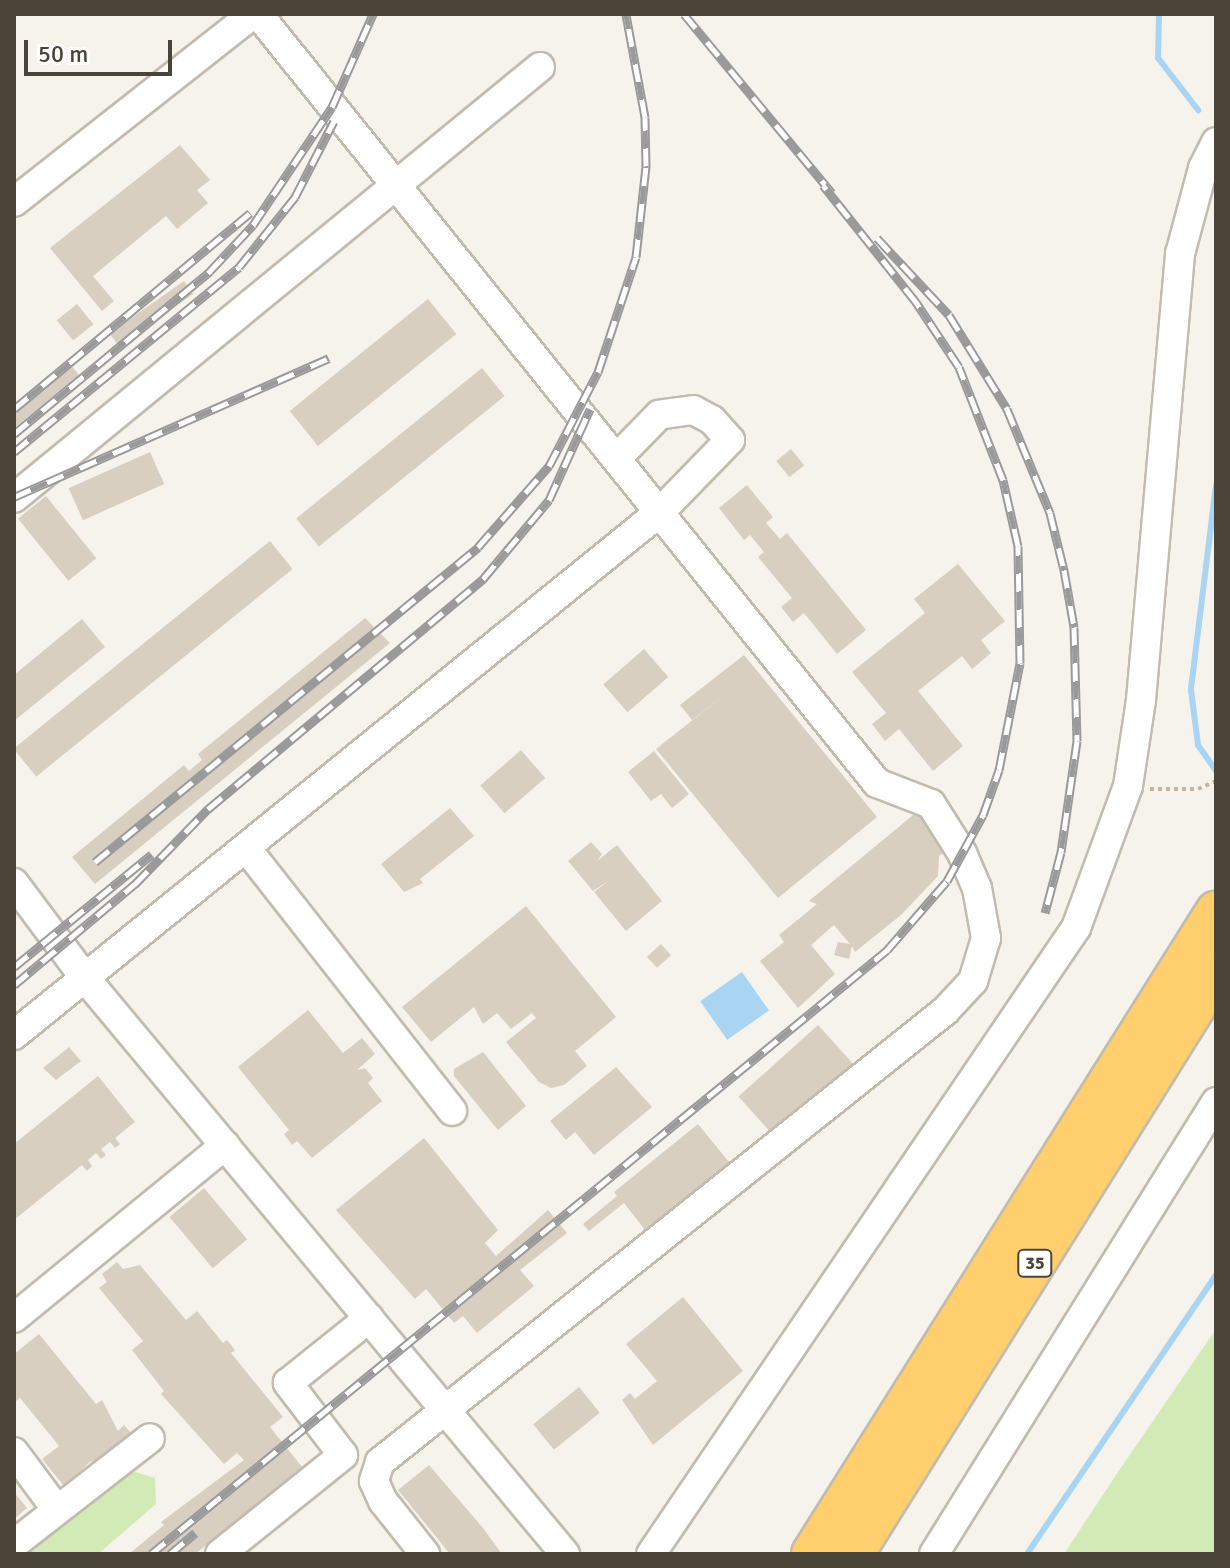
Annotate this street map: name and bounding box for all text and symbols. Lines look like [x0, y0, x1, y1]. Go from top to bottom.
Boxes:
scale bar [28, 24, 176, 74]
text: 50 m [38, 39, 88, 69]
road number: 35 [1017, 1249, 1053, 1277]

